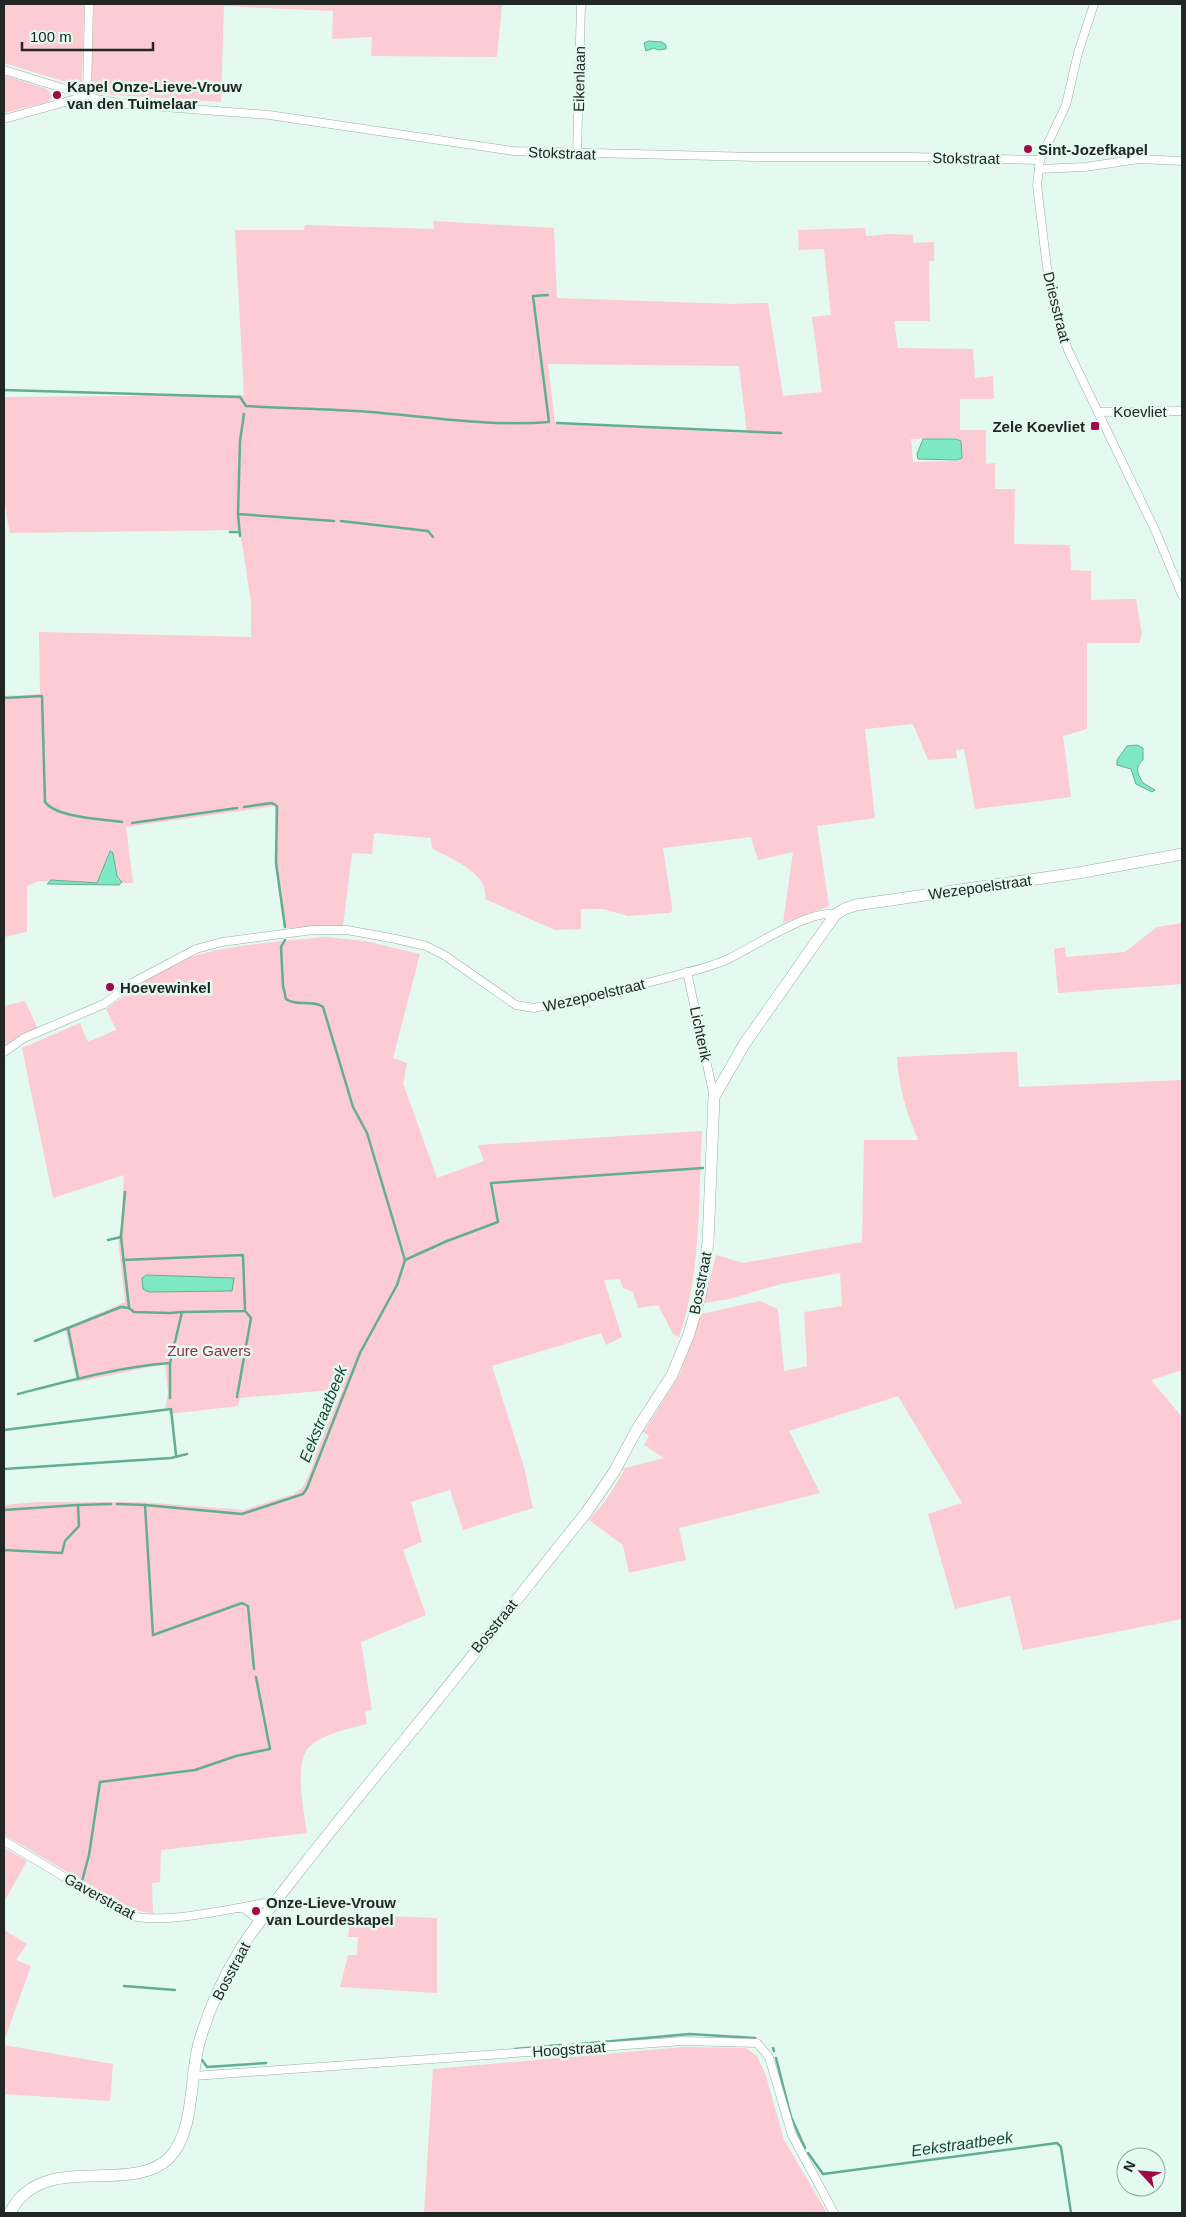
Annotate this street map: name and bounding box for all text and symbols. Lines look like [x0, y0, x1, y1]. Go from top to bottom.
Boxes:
scale bar [22, 20, 154, 52]
text: 100 m [30, 28, 72, 45]
street label: Eikenlaan [570, 46, 588, 112]
place label: Kapel Onze-Lieve-Vrouw van den Tuimelaar [67, 78, 242, 112]
marker: Kapel Onze-Lieve-Vrouw van den Tuimelaar [51, 89, 63, 101]
place label: Sint-Jozefkapel [1038, 141, 1148, 158]
street label: Stokstraat [528, 143, 597, 163]
marker: Sint-Jozefkapel [1022, 143, 1034, 155]
street label: Stokstraat [932, 149, 1001, 167]
street label: Driesstraat [1040, 270, 1074, 345]
street label: Koevliet [1113, 403, 1168, 420]
place label: Zele Koevliet [992, 418, 1085, 435]
marker: Zele Koevliet [1089, 420, 1101, 432]
street label: Wezepoelstraat [927, 871, 1033, 903]
street label: Wezepoelstraat [541, 975, 647, 1015]
place label: Hoevewinkel [120, 979, 211, 996]
marker: Hoevewinkel [104, 981, 116, 993]
street label: Lichterik [687, 1005, 715, 1064]
street label: Bosstraat [686, 1249, 715, 1316]
park label: Zure Gavers [167, 1342, 251, 1359]
water label: Eekstraatbeek [296, 1362, 350, 1465]
street label: Bosstraat [467, 1595, 521, 1656]
street label: Gaverstraat [62, 1870, 139, 1923]
place label: Onze-Lieve-Vrouw van Lourdeskapel [266, 1894, 396, 1928]
marker: Onze-Lieve-Vrouw van Lourdeskapel [250, 1905, 262, 1917]
street label: Bosstraat [209, 1938, 254, 2003]
street label: Hoogstraat [532, 2038, 607, 2060]
water label: Eekstraatbeek [910, 2128, 1015, 2160]
north arrow [1116, 2147, 1166, 2197]
text: N [1120, 2158, 1139, 2174]

